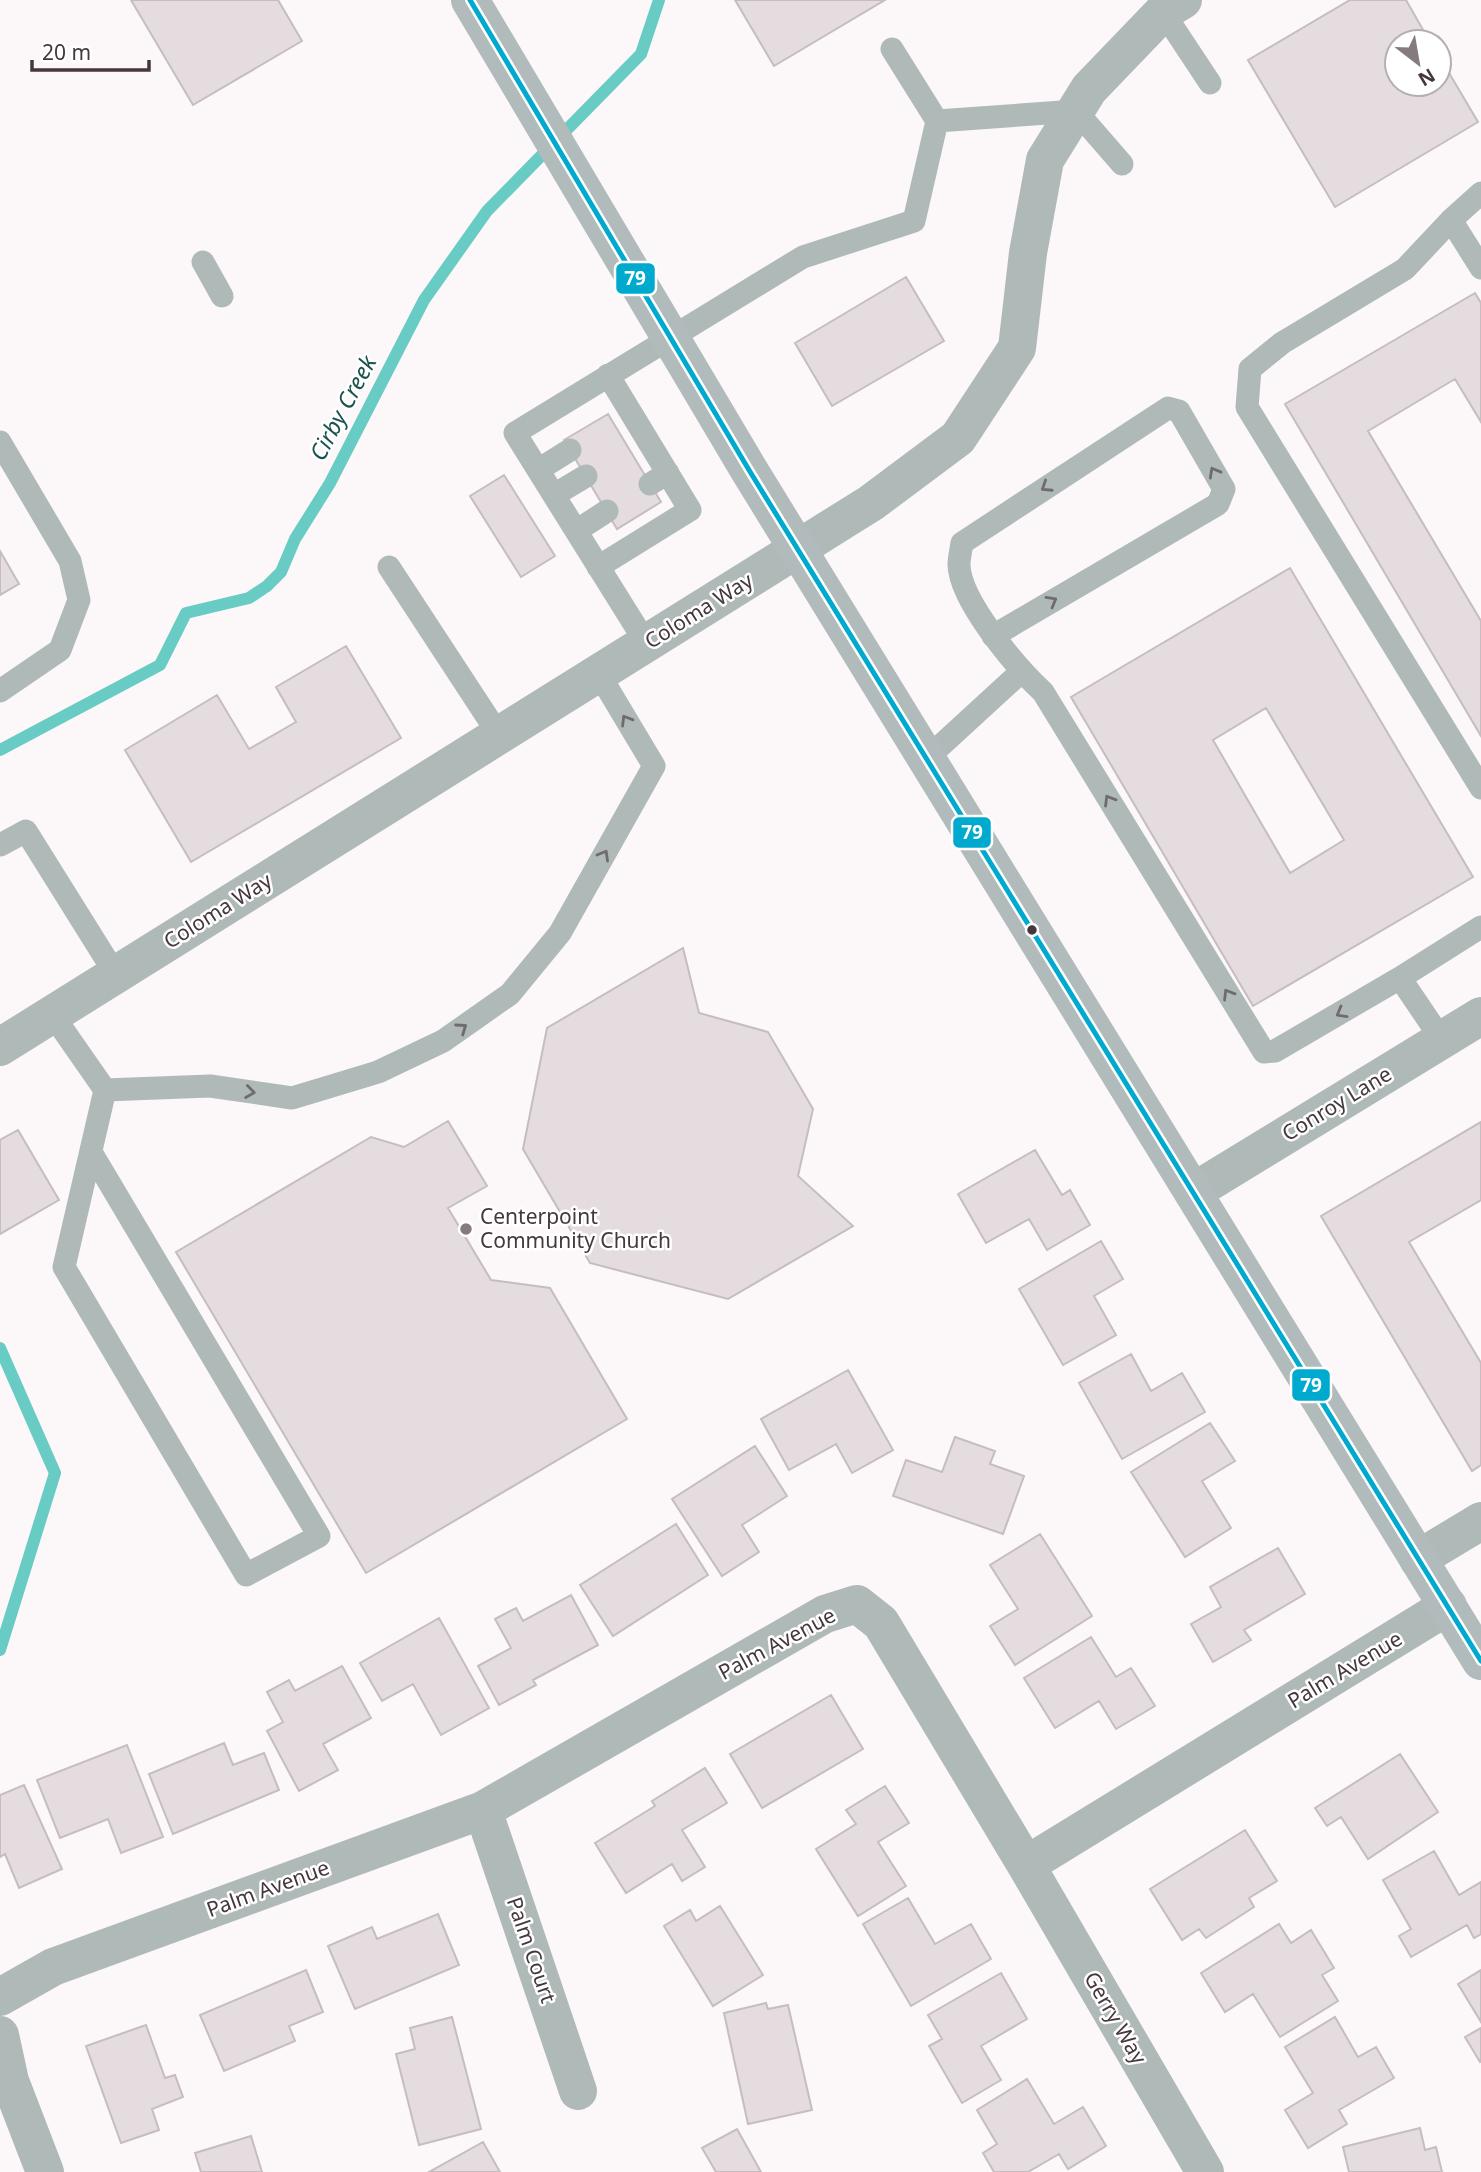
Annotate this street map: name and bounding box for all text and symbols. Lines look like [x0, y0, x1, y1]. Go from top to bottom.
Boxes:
scale bar [32, 28, 149, 72]
north arrow [1383, 28, 1453, 98]
text: 20 m [42, 38, 91, 66]
text: N [1413, 62, 1440, 93]
line badge: 79 [615, 262, 656, 295]
text: 79 [624, 265, 646, 291]
water label: Cirby Creek [301, 348, 384, 466]
one-way arrow [1209, 467, 1222, 480]
one-way arrow [1041, 479, 1054, 492]
street label: Coloma Way [639, 566, 758, 655]
one-way arrow [1045, 597, 1058, 610]
one-way arrow [622, 714, 635, 727]
one-way arrow [1105, 795, 1118, 808]
line badge: 79 [952, 816, 992, 849]
text: 79 [961, 819, 983, 845]
one-way arrow [596, 850, 609, 862]
street label: Coloma Way [158, 866, 277, 955]
unlabelled marker [1025, 923, 1039, 937]
one-way arrow [1223, 989, 1236, 1002]
one-way arrow [1336, 1004, 1349, 1017]
one-way arrow [454, 1024, 467, 1036]
street label: Conroy Lane [1276, 1059, 1397, 1147]
one-way arrow [244, 1084, 256, 1099]
place label: Centerpoint Community Church [480, 1202, 671, 1254]
marker: Centerpoint Community Church [458, 1221, 474, 1237]
line badge: 79 [1291, 1368, 1331, 1402]
text: 79 [1300, 1372, 1322, 1398]
street label: Palm Avenue [713, 1601, 840, 1686]
street label: Palm Avenue [1282, 1624, 1407, 1714]
street label: Palm Avenue [202, 1853, 333, 1923]
street label: Palm Court [501, 1893, 563, 2007]
street label: Gerry Way [1078, 1966, 1154, 2069]

